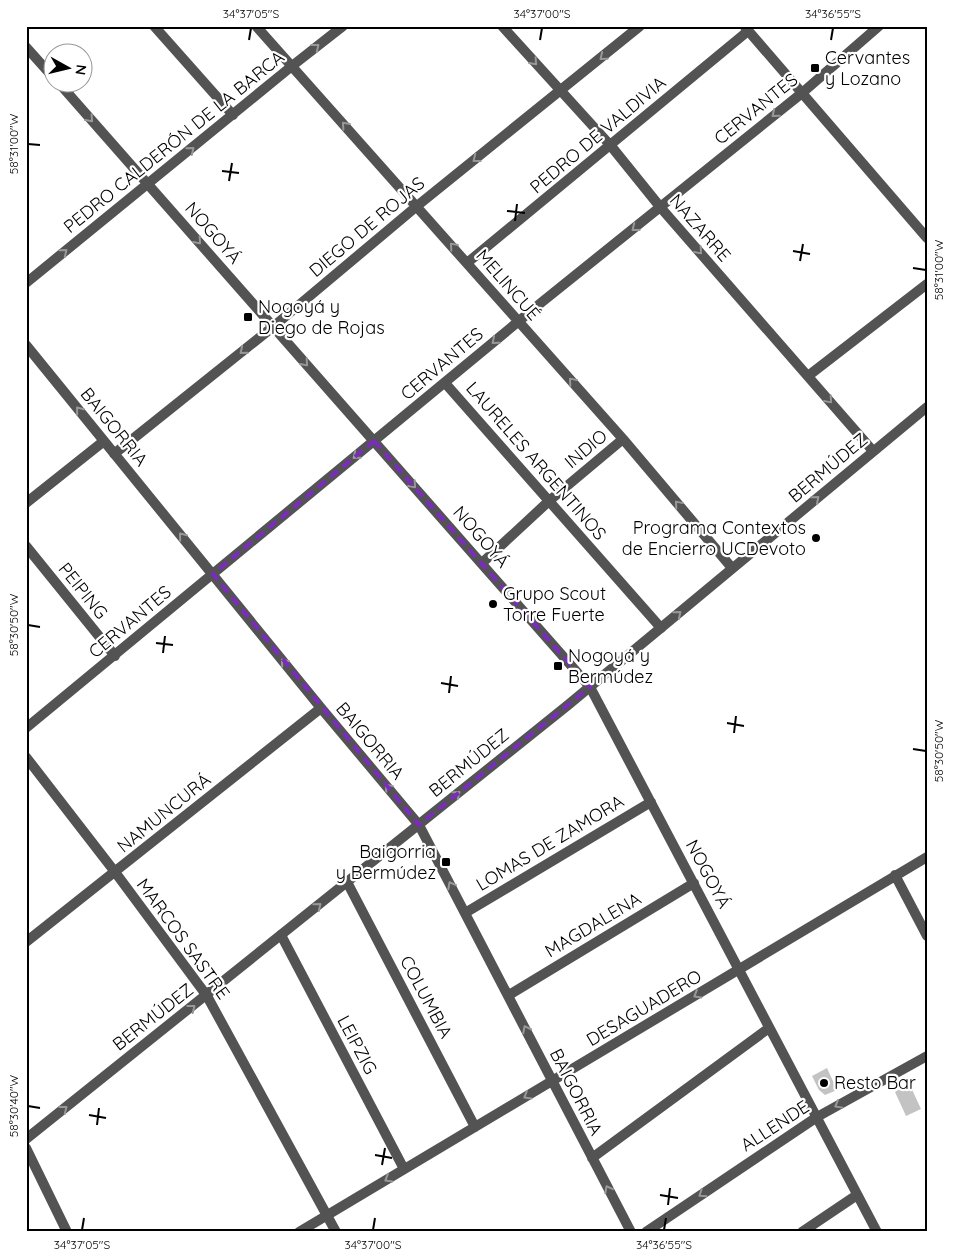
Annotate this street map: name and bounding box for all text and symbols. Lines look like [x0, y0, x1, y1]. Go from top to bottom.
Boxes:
text: 34°37'05"S [223, 6, 279, 21]
text: 34°37'00"S [514, 6, 571, 21]
text: 34°36'55"S [805, 6, 861, 21]
north arrow [42, 42, 92, 92]
one-way arrow [310, 45, 319, 53]
street label: PEDRO CALDERÓN DE LA BARCA [59, 46, 289, 238]
place label: Cervantes y Lozano [825, 46, 910, 90]
one-way arrow [599, 52, 608, 61]
one-way arrow [529, 57, 538, 66]
marker: Cervantes y Lozano [809, 62, 821, 74]
street label: CERVANTES [709, 68, 802, 149]
street label: PEDRO DE VALDIVIA [525, 71, 671, 198]
one-way arrow [772, 109, 781, 117]
text: 58°31'00"W [6, 113, 21, 174]
one-way arrow [85, 113, 94, 122]
one-way arrow [342, 121, 351, 130]
one-way arrow [185, 147, 194, 156]
one-way arrow [473, 153, 482, 161]
street label: DIEGO DE ROJAS [304, 171, 429, 282]
street label: NAZARRE [665, 189, 736, 266]
street label: NOGOYÁ [180, 197, 247, 269]
one-way arrow [631, 222, 641, 231]
one-way arrow [192, 235, 201, 244]
text: 58°31'00"W [931, 239, 946, 300]
one-way arrow [449, 243, 458, 252]
street label: MELINCUÉ [471, 244, 546, 325]
one-way arrow [693, 245, 701, 254]
one-way arrow [58, 250, 67, 258]
place label: Nogoyá y Diego de Rojas [258, 295, 385, 339]
marker: Nogoyá y Diego de Rojas [242, 311, 254, 323]
street label: CERVANTES [396, 322, 488, 405]
one-way arrow [492, 335, 501, 344]
one-way arrow [239, 346, 248, 355]
one-way arrow [300, 357, 309, 366]
street label: LAURELES ARGENTINOS [461, 377, 612, 545]
one-way arrow [568, 378, 577, 387]
street label: BAIGORRIA [76, 383, 153, 471]
one-way arrow [823, 394, 832, 403]
one-way arrow [76, 407, 84, 416]
street label: INDIO [560, 424, 612, 473]
street label: BERMÚDEZ [783, 428, 872, 507]
one-way arrow [353, 450, 362, 459]
one-way arrow [407, 479, 416, 488]
one-way arrow [810, 496, 819, 504]
street label: NOGOYÁ [448, 501, 515, 573]
one-way arrow [674, 501, 683, 510]
place label: Programa Contextos de Encierro UCDevoto [622, 516, 806, 560]
marker: Programa Contextos de Encierro UCDevoto [810, 532, 822, 544]
one-way arrow [179, 533, 187, 542]
street label: PEIPING [54, 558, 113, 624]
street label: CERVANTES [84, 580, 176, 663]
place label: Grupo Scout Torre Fuerte [503, 582, 606, 626]
text: 58°30'50"W [6, 593, 21, 656]
marker: Grupo Scout Torre Fuerte [487, 598, 499, 610]
one-way arrow [672, 611, 681, 620]
place label: Nogoyá y Bermúdez [568, 644, 653, 688]
one-way arrow [282, 659, 290, 668]
marker: Nogoyá y Bermúdez [552, 660, 564, 672]
street label: BAIGORRIA [331, 697, 410, 785]
text: 58°30'50"W [931, 719, 946, 782]
street label: BERMÚDEZ [424, 723, 513, 802]
street label: NAMUNCURÁ [112, 768, 215, 857]
one-way arrow [384, 784, 393, 793]
street label: LOMAS DE ZAMORA [472, 789, 628, 896]
one-way arrow [451, 791, 461, 800]
street label: NOGOYÁ [681, 836, 736, 912]
place label: Baigorria y Bermúdez [336, 840, 436, 884]
marker: Baigorria y Bermúdez [440, 856, 452, 868]
street label: MARCOS SASTRE [132, 874, 235, 1004]
one-way arrow [447, 881, 457, 890]
street label: MAGDALENA [541, 887, 645, 962]
one-way arrow [312, 903, 321, 911]
street label: COLUMBIA [395, 951, 458, 1042]
street label: DESAGUADERO [582, 964, 706, 1051]
street label: BERMÚDEZ [108, 978, 198, 1055]
one-way arrow [694, 988, 703, 998]
one-way arrow [186, 1005, 195, 1013]
street label: LEIPZIG [332, 1011, 382, 1078]
one-way arrow [522, 1025, 532, 1034]
street label: BAIGORRIA [545, 1044, 608, 1139]
place label: Resto Bar [834, 1071, 916, 1094]
text: 58°30'40"W [6, 1074, 21, 1137]
marker: Resto Bar [818, 1077, 830, 1089]
one-way arrow [524, 1090, 533, 1100]
street label: ALLENDE [736, 1095, 813, 1156]
one-way arrow [835, 1099, 844, 1109]
one-way arrow [59, 1105, 68, 1114]
one-way arrow [384, 1172, 393, 1182]
one-way arrow [604, 1185, 614, 1194]
one-way arrow [698, 1188, 708, 1197]
text: 34°37'05"S [54, 1237, 110, 1252]
text: 34°37'00"S [345, 1237, 402, 1252]
text: 34°36'55"S [636, 1237, 692, 1252]

